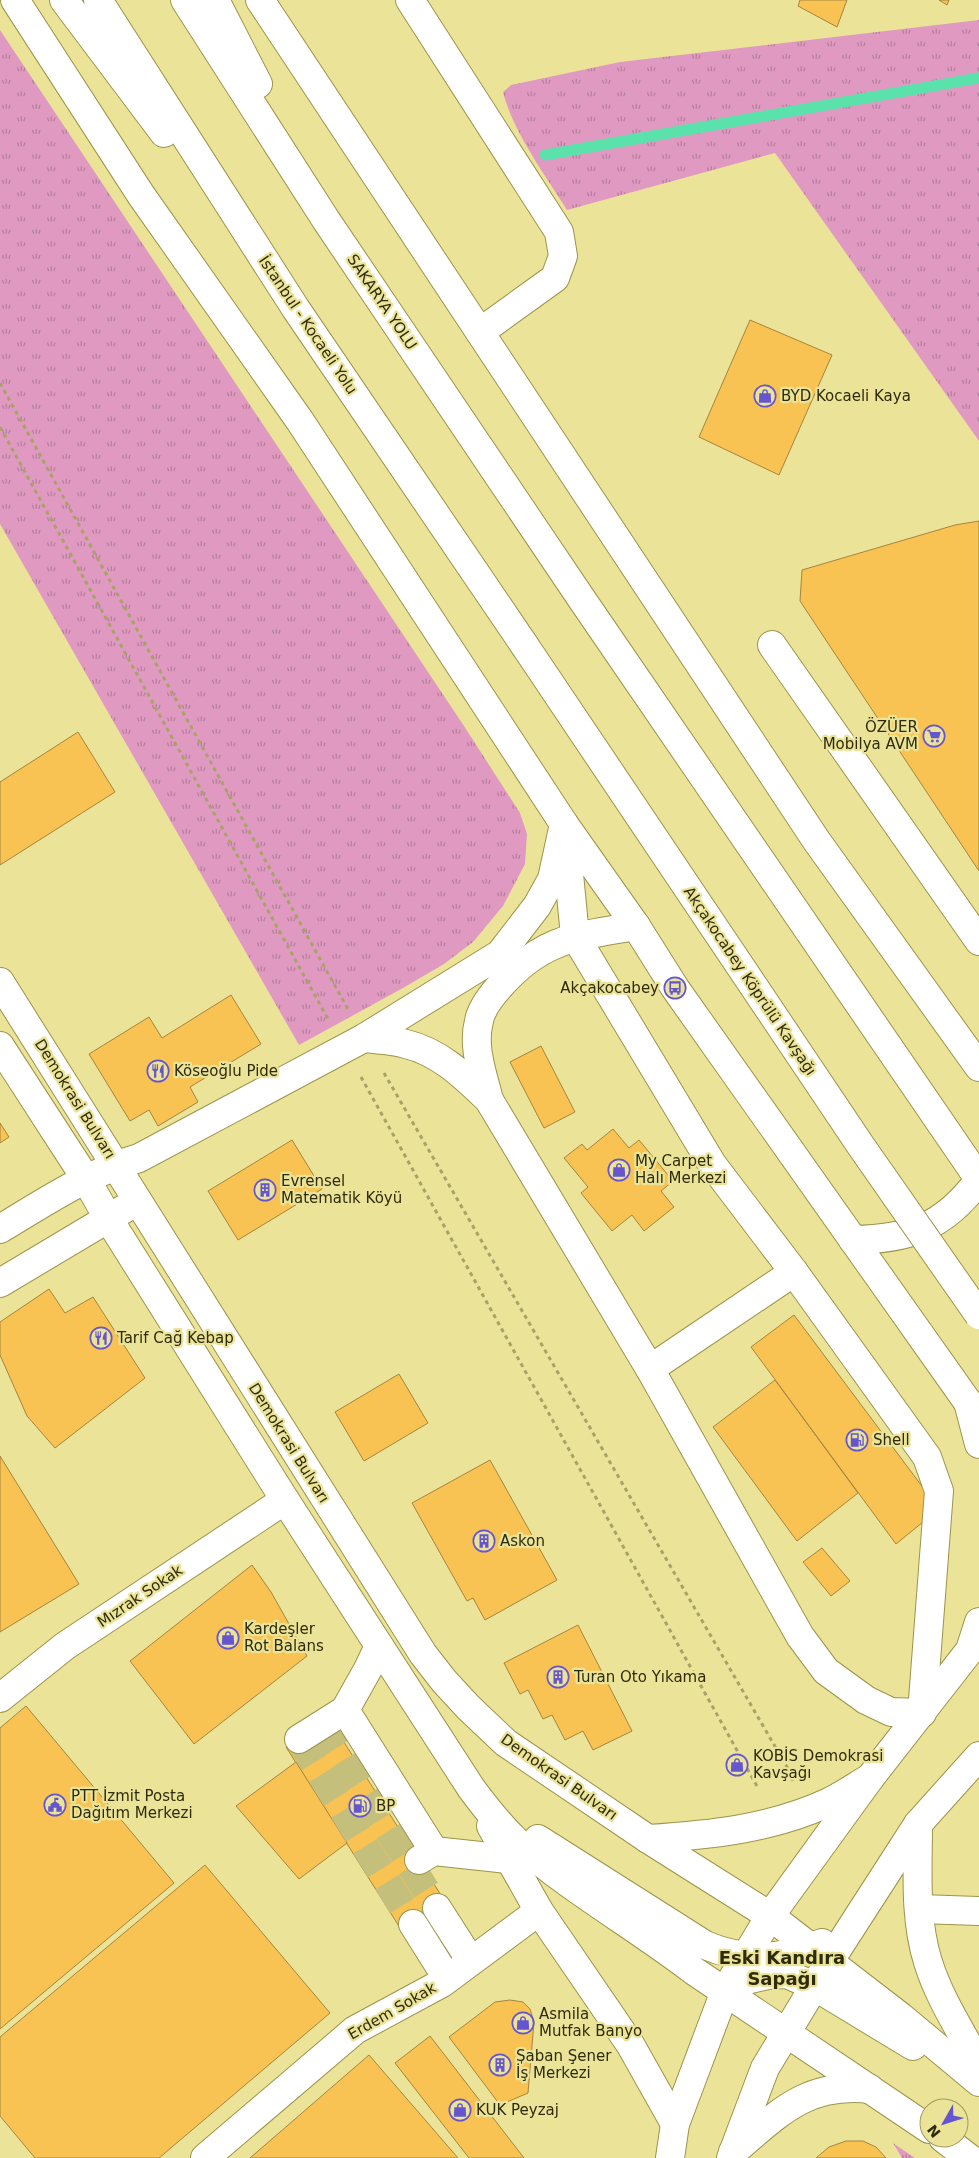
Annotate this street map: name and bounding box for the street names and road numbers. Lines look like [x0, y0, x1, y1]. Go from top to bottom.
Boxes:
street label: SAKARYA YOLU [343, 251, 421, 353]
street label: İstanbul - Kocaeli Yolu [255, 252, 362, 398]
street label: Akçakocabey Köprülü Kavşağı [680, 883, 820, 1079]
street label: Demokrasi Bulvarı [31, 1036, 119, 1162]
street label: Demokrasi Bulvarı [245, 1380, 333, 1506]
street label: Mızrak Sokak [94, 1561, 186, 1631]
street label: Demokrasi Bulvarı [497, 1730, 621, 1824]
street label: Erdem Sokak [345, 1978, 439, 2043]

